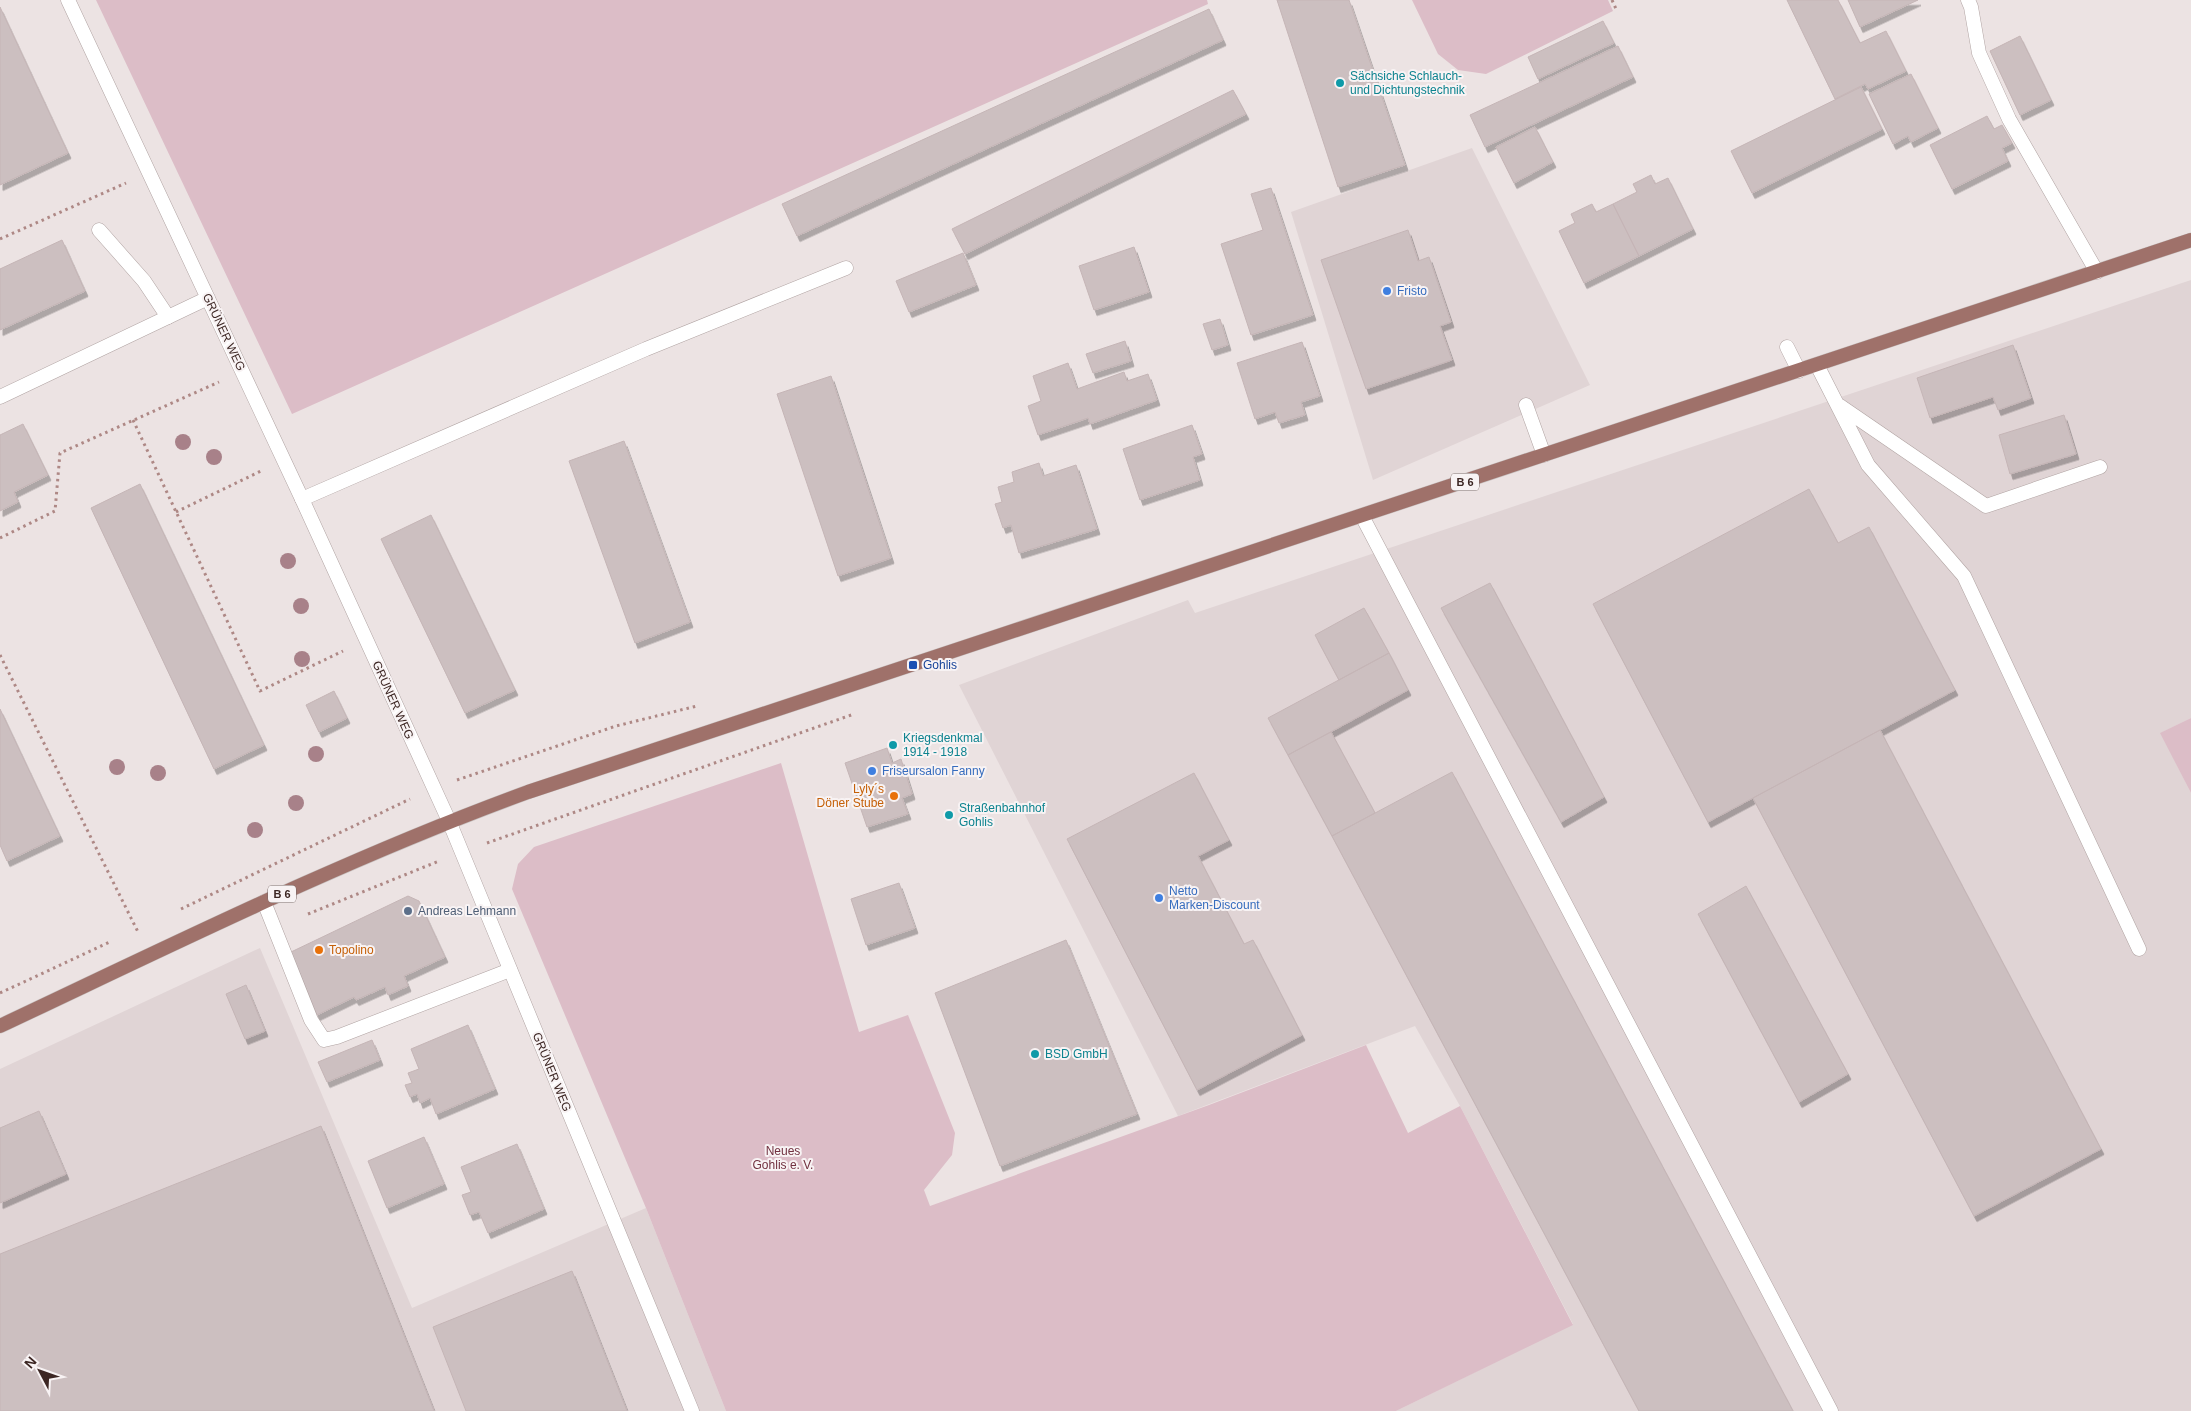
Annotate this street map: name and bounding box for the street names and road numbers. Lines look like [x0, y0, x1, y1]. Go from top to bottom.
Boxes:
street label: GRÜNER WEG [200, 291, 248, 373]
road number: B 6 [1451, 474, 1479, 491]
street label: GRÜNER WEG [370, 659, 416, 741]
road number: B 6 [268, 886, 296, 902]
street label: GRÜNER WEG [530, 1030, 574, 1114]

